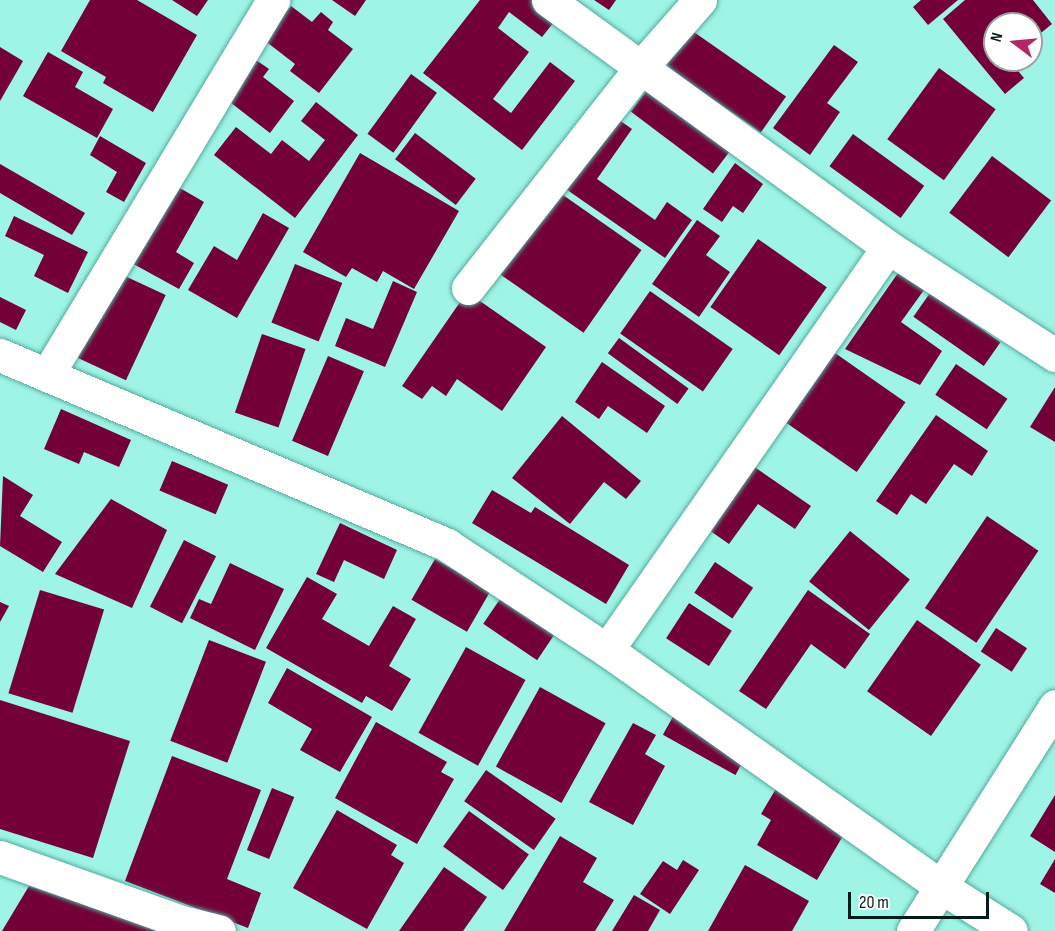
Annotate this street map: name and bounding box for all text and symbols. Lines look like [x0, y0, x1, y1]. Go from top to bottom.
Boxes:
north arrow [983, 12, 1043, 72]
text: N [987, 31, 1007, 44]
scale bar [851, 880, 992, 918]
text: 20 m [859, 892, 889, 913]

